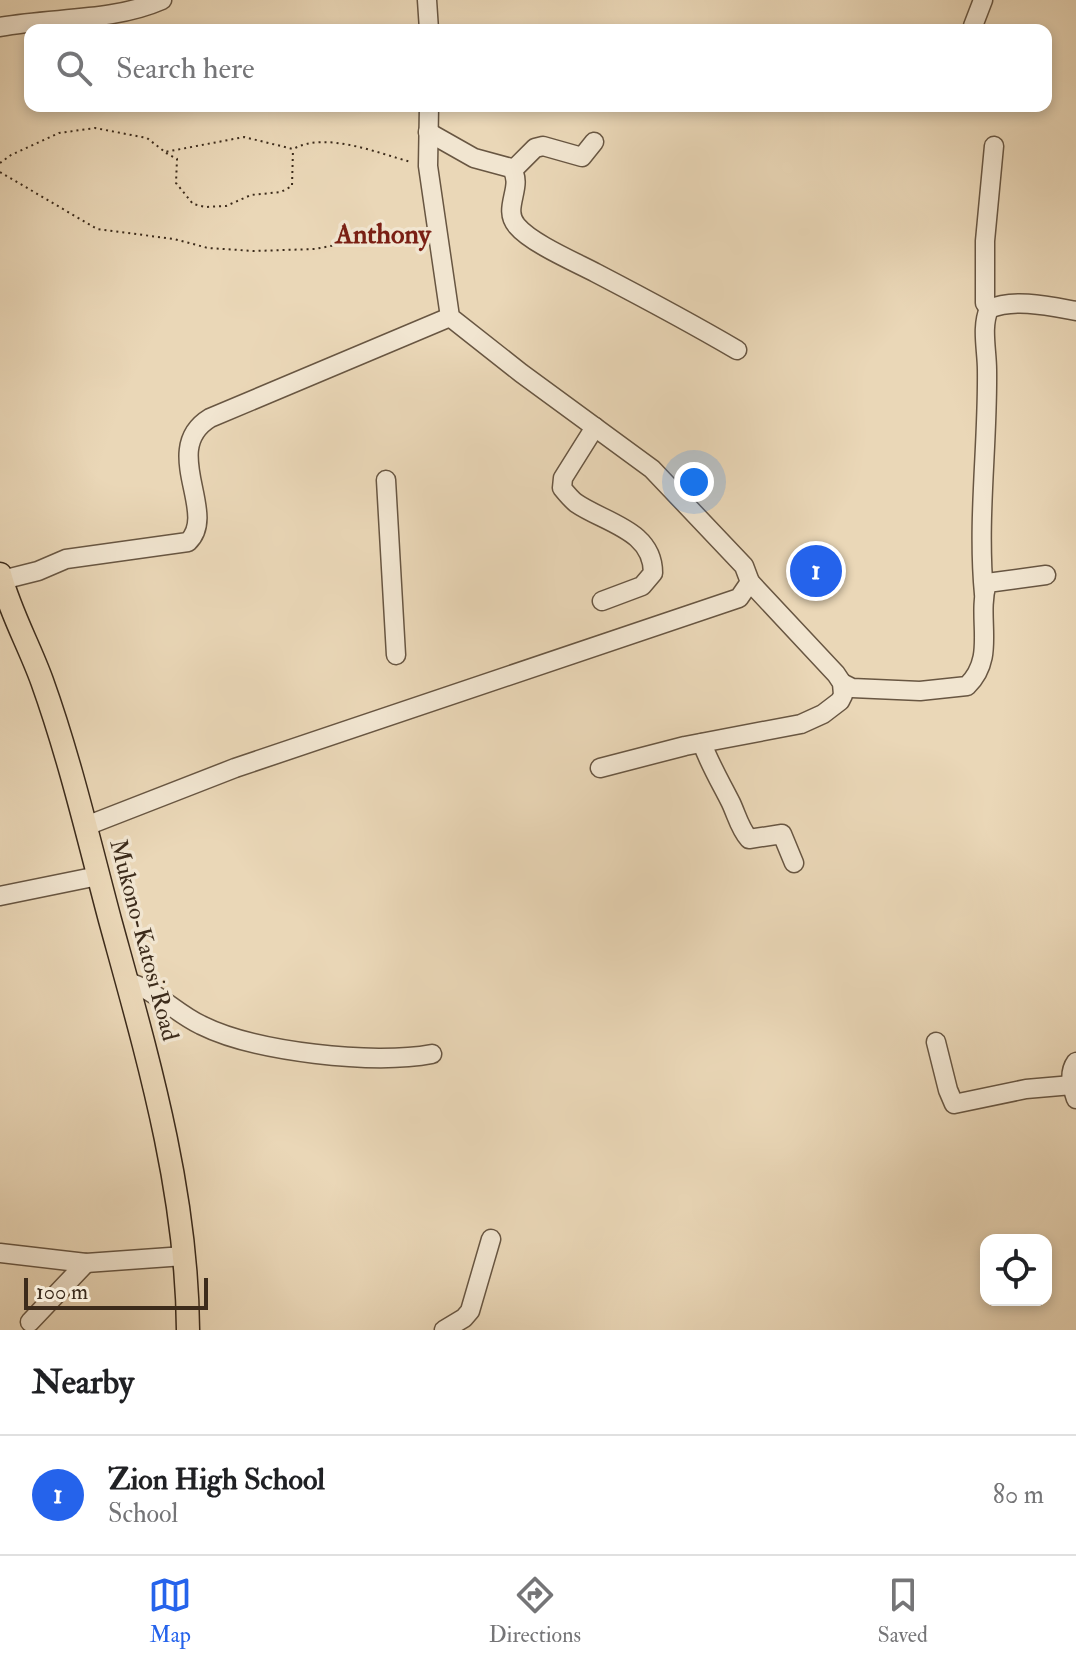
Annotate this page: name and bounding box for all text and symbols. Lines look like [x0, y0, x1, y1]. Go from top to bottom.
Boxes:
search box [24, 24, 1052, 112]
icon: search [52, 46, 96, 90]
text: Search here [116, 50, 255, 87]
district label: Anthony [334, 217, 433, 252]
your location [674, 462, 714, 502]
pin: 1 [790, 541, 842, 601]
street label: Mukono-Katosi Road [102, 836, 186, 1044]
map controls [980, 1234, 1052, 1306]
button: locate [980, 1234, 1052, 1306]
scale bar [24, 1274, 208, 1310]
text: 100 m [36, 1278, 88, 1306]
text: Nearby [32, 1361, 134, 1404]
text: Zion High School [108, 1461, 325, 1498]
text: 1 [53, 1479, 63, 1511]
text: 80 m [993, 1479, 1044, 1511]
text: School [108, 1498, 178, 1530]
tab: Map [148, 1573, 192, 1649]
tab: Directions [489, 1573, 581, 1649]
tab: Saved [878, 1573, 928, 1649]

